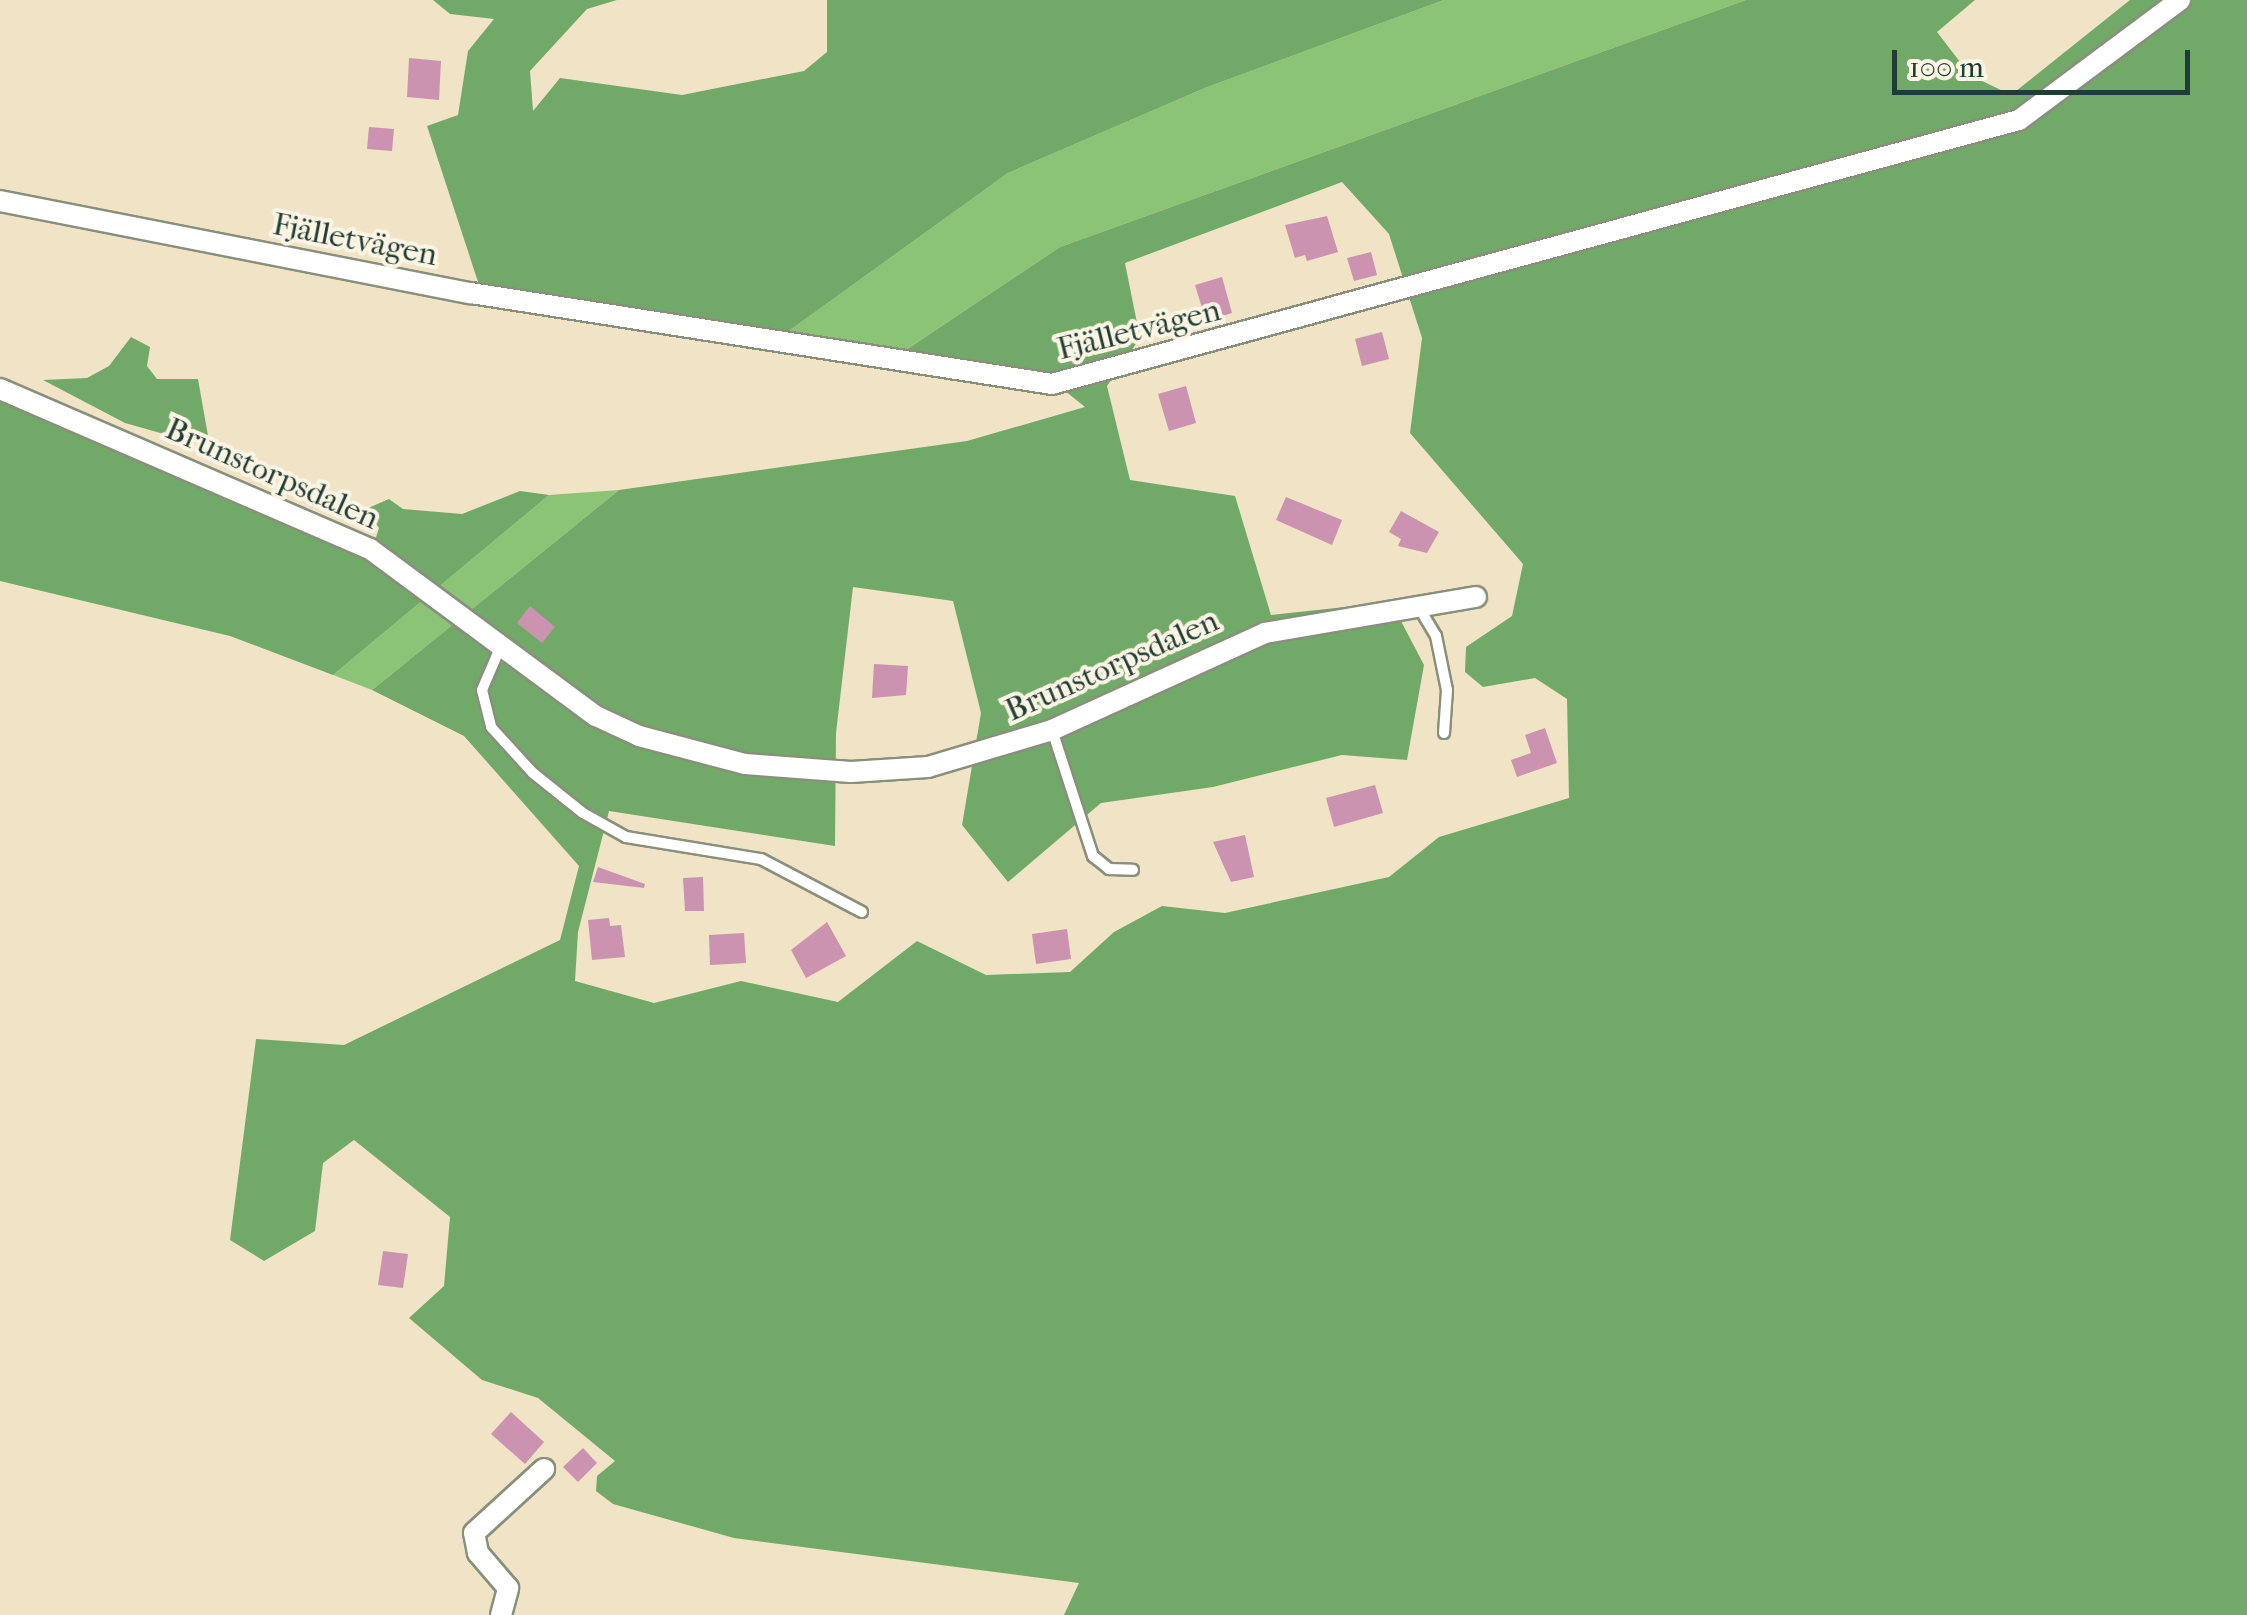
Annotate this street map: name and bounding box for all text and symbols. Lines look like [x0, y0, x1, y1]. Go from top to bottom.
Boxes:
scale bar [1897, 30, 2194, 92]
text: 100 m [1909, 50, 1984, 85]
street label: Fjälletvägen [269, 205, 441, 275]
street label: Fjälletvägen [1053, 291, 1225, 369]
street label: Brunstorpsdalen [159, 410, 385, 538]
street label: Brunstorpsdalen [999, 602, 1225, 730]

